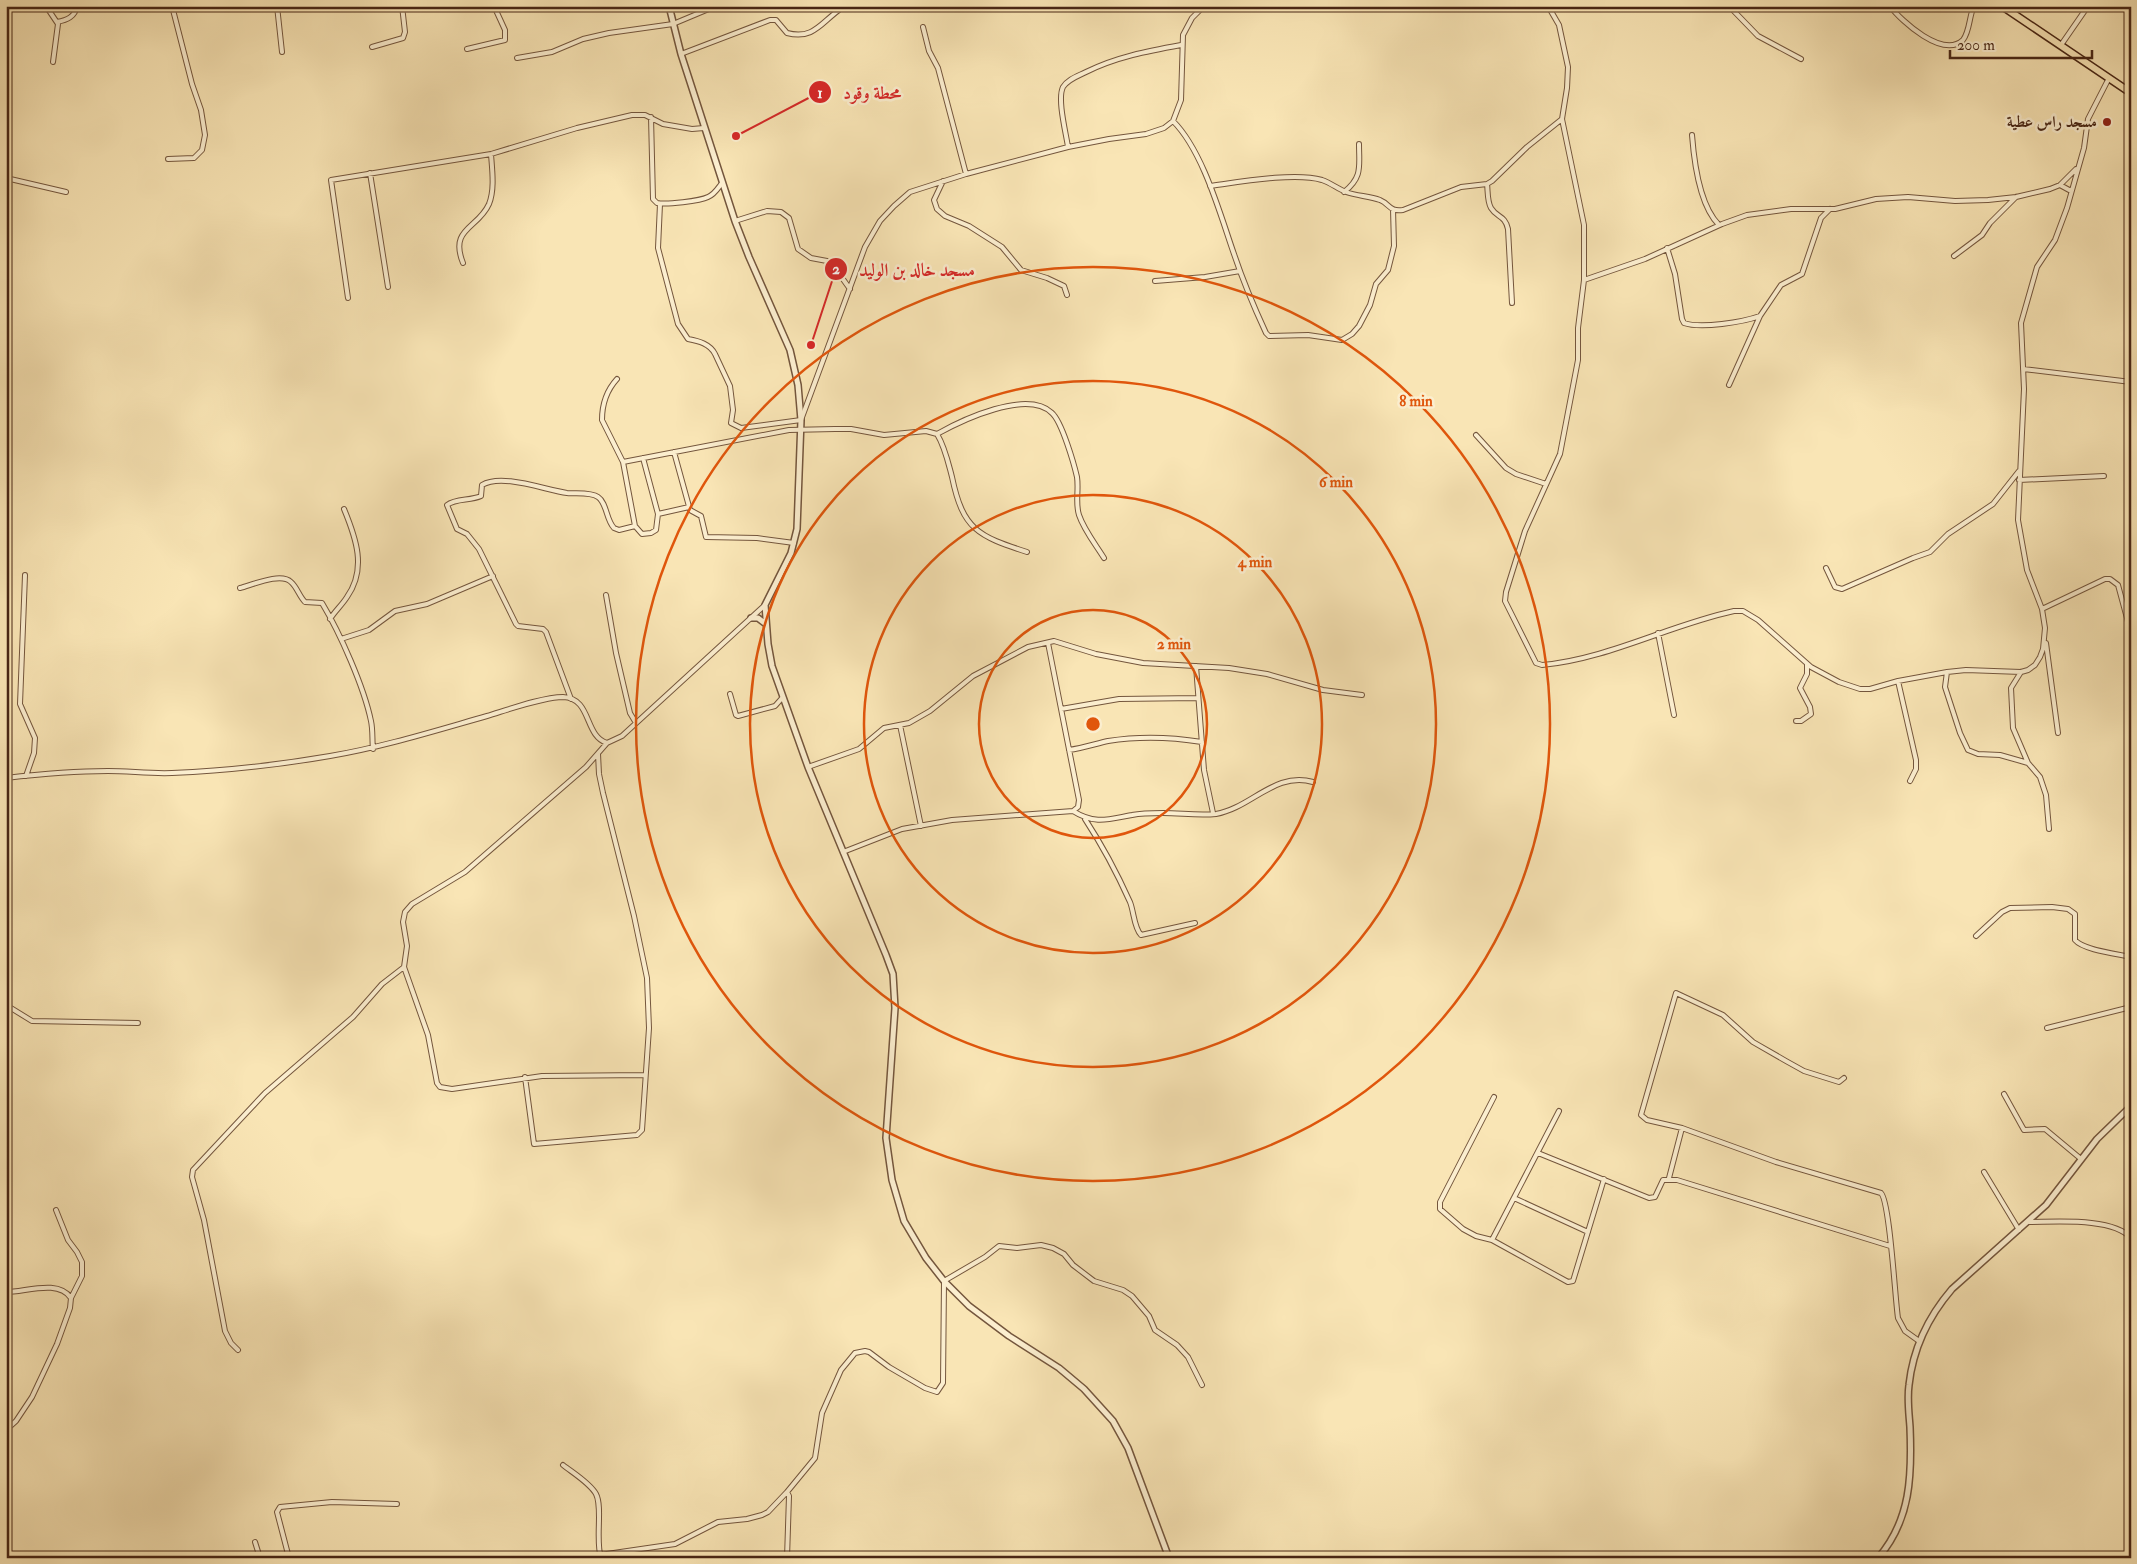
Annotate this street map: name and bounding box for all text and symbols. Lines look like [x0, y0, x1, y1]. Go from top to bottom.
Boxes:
scale bar [1950, 28, 2092, 60]
text: 200 m [1957, 36, 1995, 55]
callout: محطة وقود [808, 76, 911, 109]
text: محطة وقود [843, 82, 902, 105]
text: 1 [817, 84, 823, 103]
place label: مسجد راس عطية [2007, 112, 2097, 132]
marker: مسجد راس عطية [2101, 116, 2113, 128]
callout: مسجد خالد بن الوليد [824, 253, 985, 286]
text: مسجد خالد بن الوليد [859, 259, 975, 282]
text: 2 [832, 260, 840, 279]
text: 8 min [1399, 392, 1433, 411]
text: 6 min [1319, 473, 1353, 492]
text: 4 min [1237, 553, 1273, 572]
text: 2 min [1157, 635, 1191, 654]
centre of rings [1084, 715, 1102, 733]

